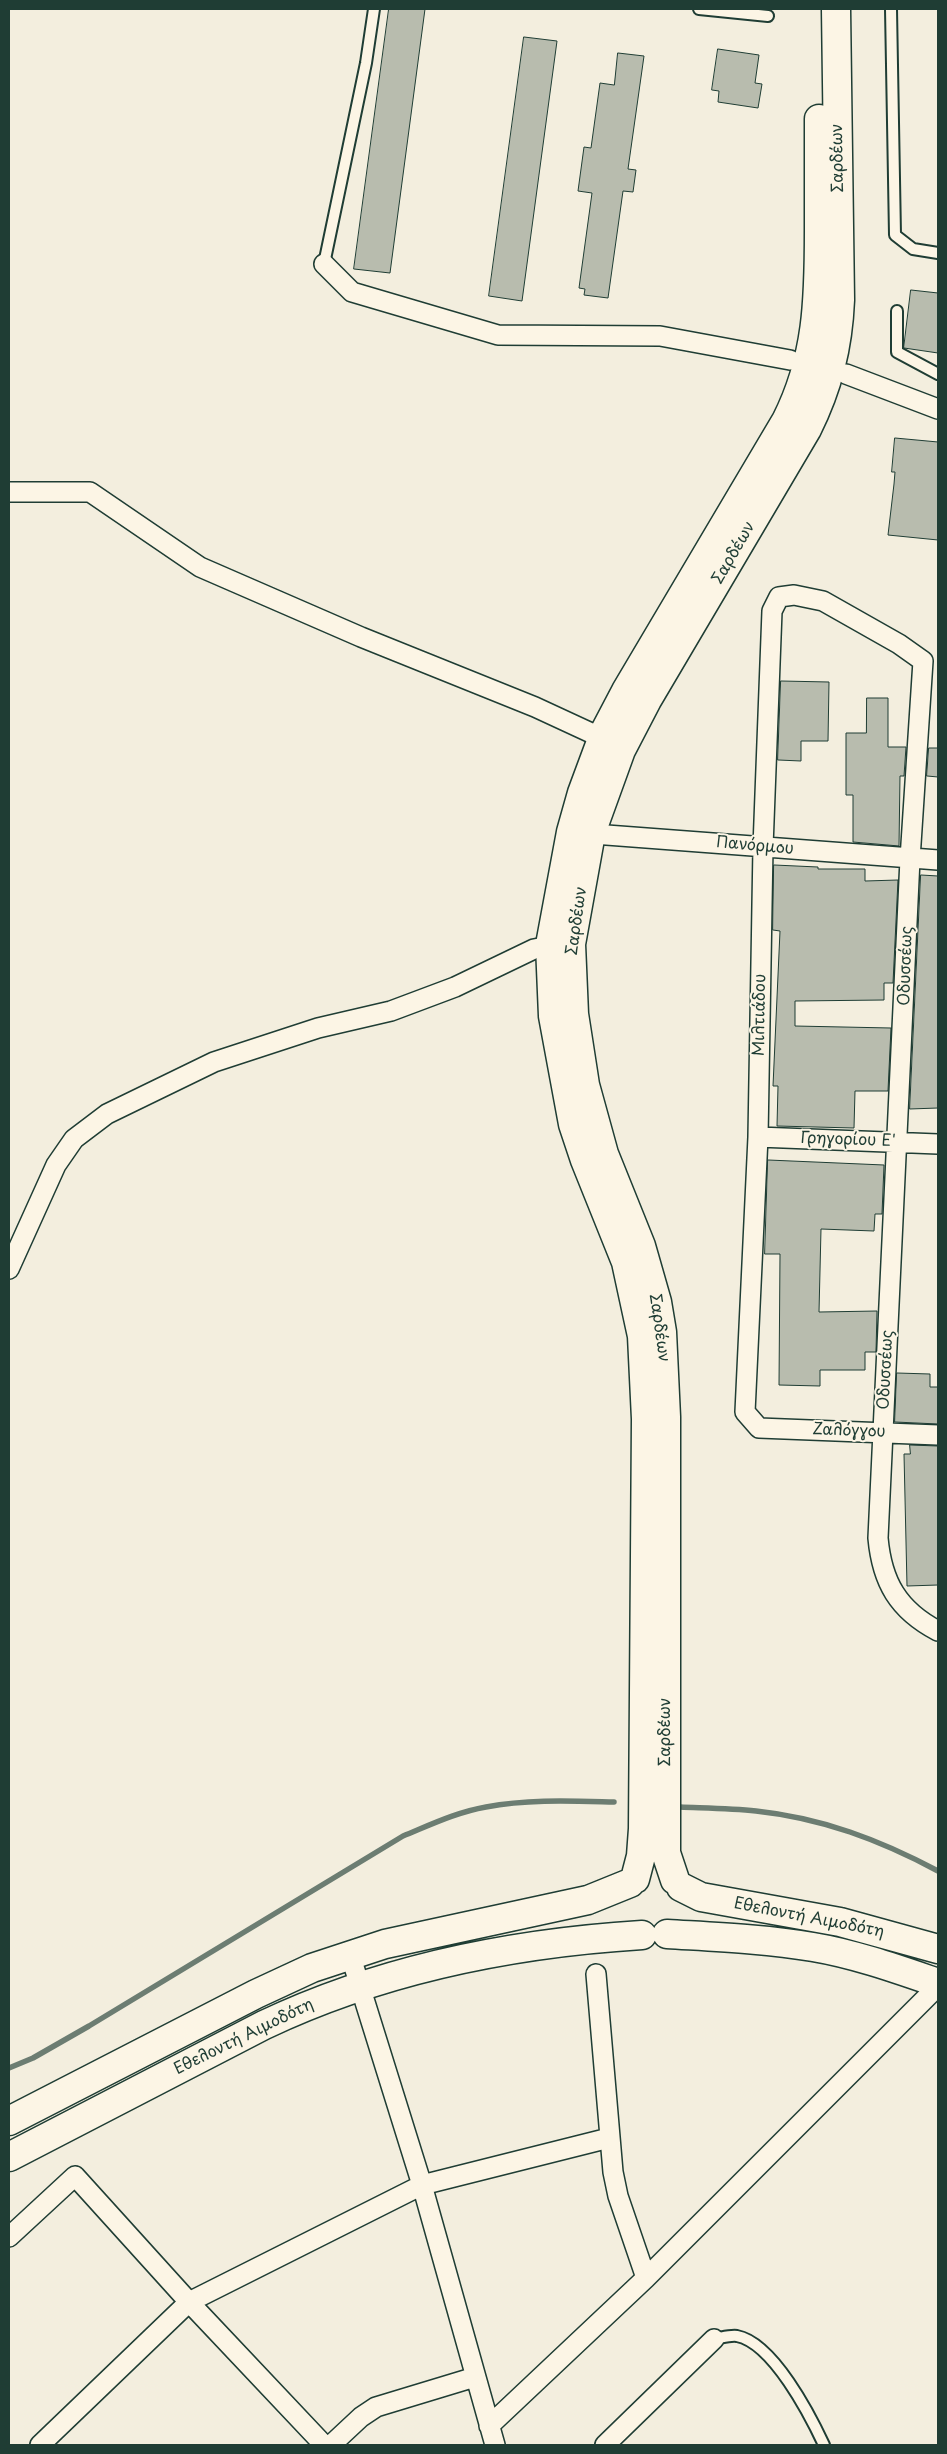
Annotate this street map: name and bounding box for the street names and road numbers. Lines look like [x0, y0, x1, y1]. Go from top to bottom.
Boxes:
street label: Σαρδέων [828, 123, 848, 193]
street label: Σαρδέων [708, 518, 760, 588]
street label: Πανόρμου [715, 833, 795, 859]
street label: Σαρδέων [563, 886, 591, 956]
street label: Οδυσσέως [895, 926, 917, 1006]
street label: Μιλτιάδου [750, 974, 770, 1056]
street label: Γρηγορίου Ε' [800, 1129, 896, 1151]
street label: Σαρδέων [645, 1293, 673, 1363]
street label: Οδυσσέως [874, 1330, 898, 1410]
street label: Ζαλόγγου [812, 1420, 886, 1442]
street label: Σαρδέων [656, 1698, 676, 1766]
street label: Εθελοντή Αιμοδότη [732, 1894, 886, 1942]
street label: Εθελοντή Αιμοδότη [171, 1995, 317, 2079]

